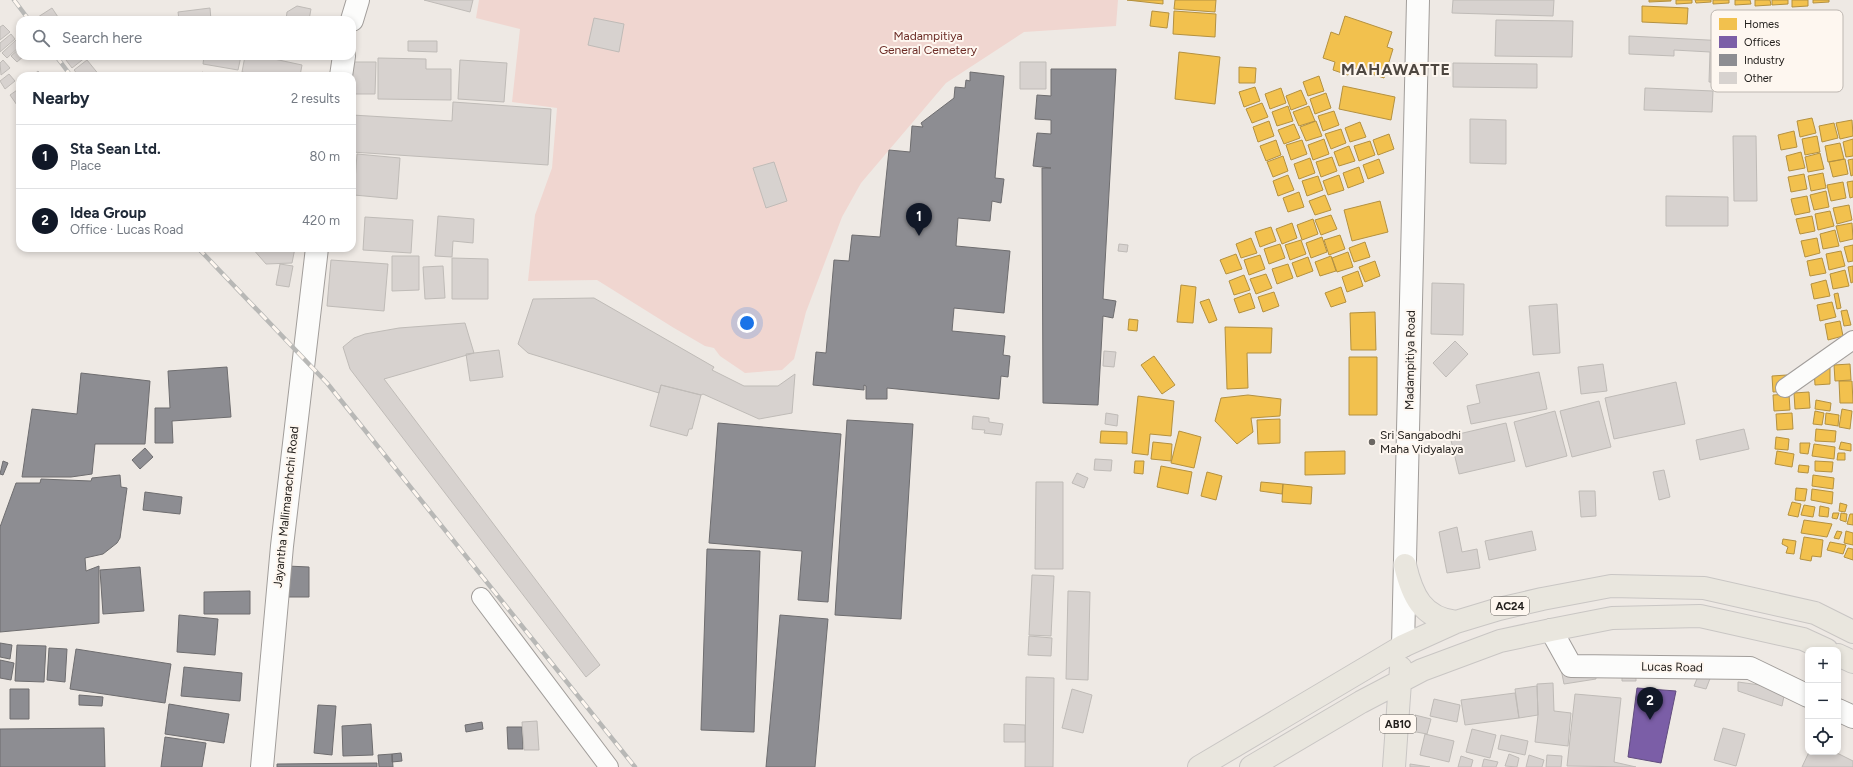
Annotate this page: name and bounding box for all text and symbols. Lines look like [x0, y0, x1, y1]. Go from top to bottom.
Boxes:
legend [1711, 10, 1843, 92]
search box [16, 16, 356, 60]
text: Homes [1744, 18, 1779, 31]
icon: search [30, 27, 52, 49]
text: Search here [62, 29, 142, 47]
park label: Madampitiya General Cemetery [879, 29, 978, 57]
text: Offices [1744, 36, 1780, 49]
text: Industry [1744, 54, 1785, 67]
district label: MAHAWATTE [1341, 60, 1451, 79]
text: Other [1744, 72, 1773, 85]
text: Nearby [32, 88, 90, 108]
text: 2 results [291, 91, 340, 106]
text: Sta Sean Ltd. [70, 140, 161, 158]
text: 1 [42, 149, 48, 164]
text: 80 m [309, 149, 340, 164]
text: Place [70, 158, 101, 173]
pin: 1 [906, 203, 932, 236]
text: Idea Group [70, 204, 146, 222]
text: 2 [41, 213, 49, 228]
text: 420 m [302, 213, 340, 228]
text: Office · Lucas Road [70, 222, 183, 237]
street label: Madampitiya Road [1402, 310, 1418, 410]
your location [737, 313, 757, 333]
street label: Jayantha Mallimarachchi Road [271, 426, 301, 588]
place label: Sri Sangabodhi Maha Vidyalaya [1380, 428, 1463, 456]
marker: Sri Sangabodhi Maha Vidyalaya [1367, 437, 1377, 447]
road number: AC24 [1491, 597, 1529, 615]
map controls [1805, 647, 1841, 755]
button: + [1805, 647, 1841, 683]
street label: Lucas Road [1641, 659, 1703, 675]
button: − [1805, 683, 1841, 719]
pin: 2 [1637, 687, 1663, 720]
road number: AB10 [1380, 715, 1416, 733]
button: locate [1805, 719, 1841, 755]

